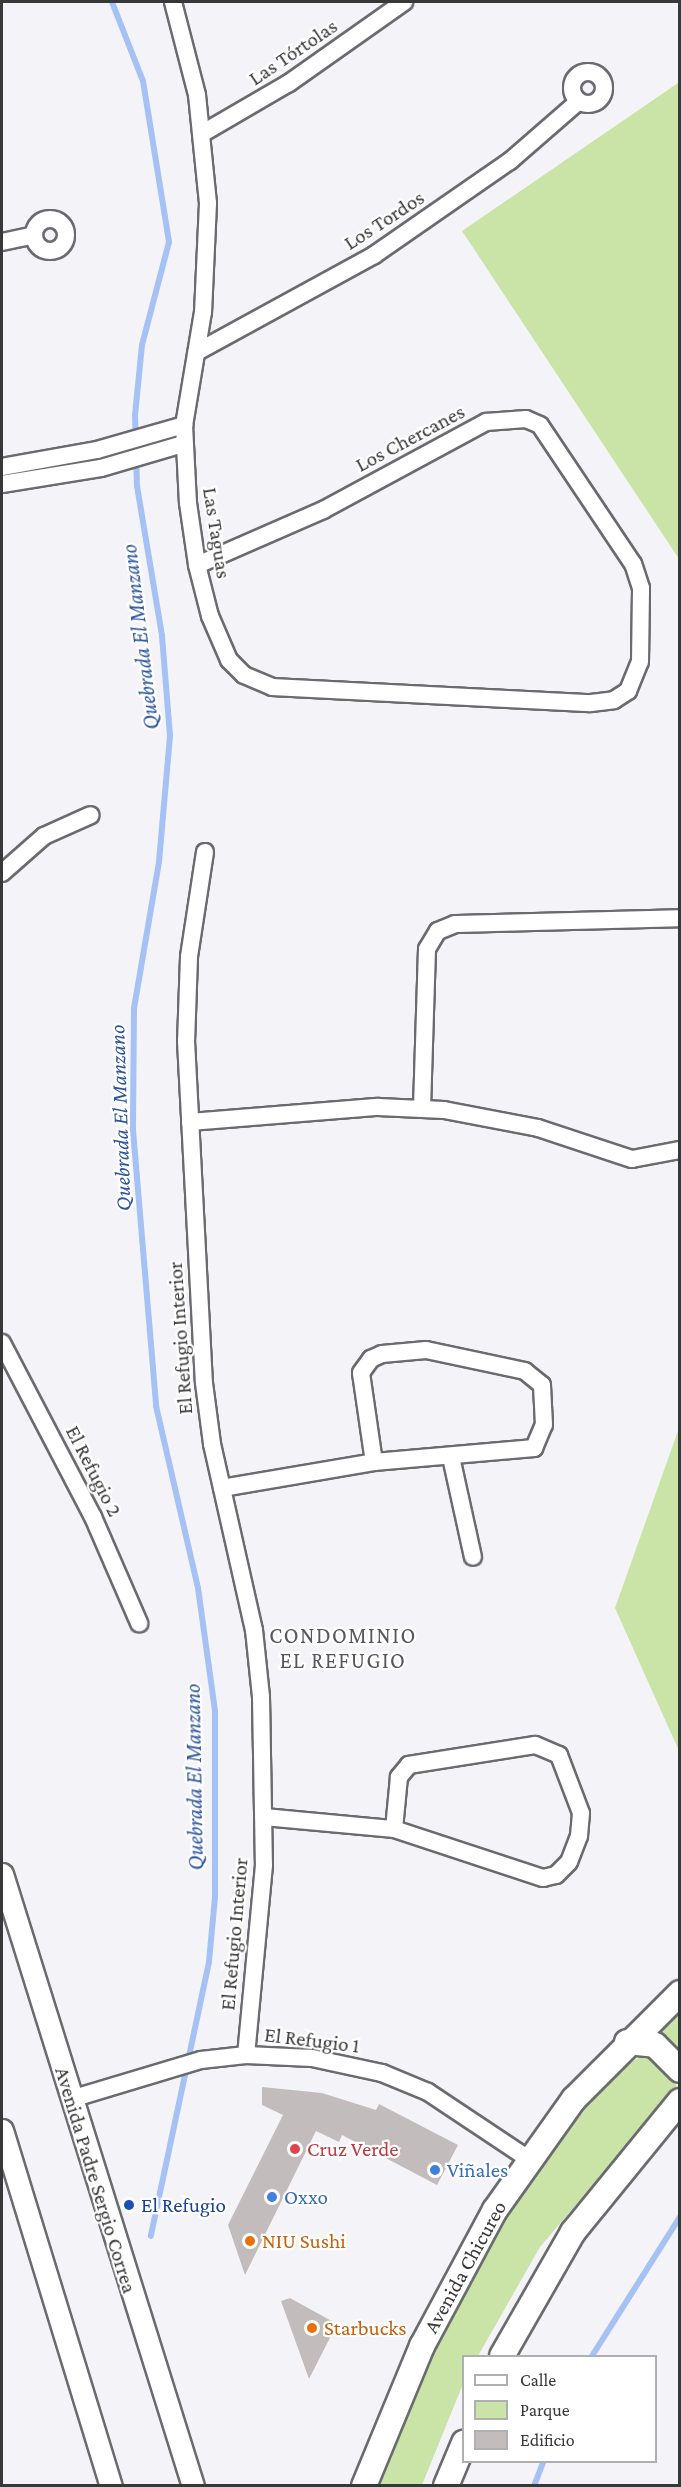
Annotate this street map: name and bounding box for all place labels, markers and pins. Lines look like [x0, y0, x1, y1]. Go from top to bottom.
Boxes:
place label: Cruz Verde [307, 2136, 398, 2162]
marker: Cruz Verde [288, 2142, 302, 2156]
place label: Viñales [447, 2157, 508, 2183]
marker: Viñales [428, 2163, 442, 2177]
place label: Oxxo [284, 2184, 328, 2210]
marker: Oxxo [265, 2190, 279, 2204]
place label: El Refugio [141, 2192, 226, 2218]
marker: El Refugio [122, 2198, 136, 2212]
place label: NIU Sushi [262, 2228, 346, 2254]
marker: NIU Sushi [243, 2234, 257, 2248]
place label: Starbucks [324, 2315, 406, 2341]
marker: Starbucks [305, 2321, 319, 2335]

